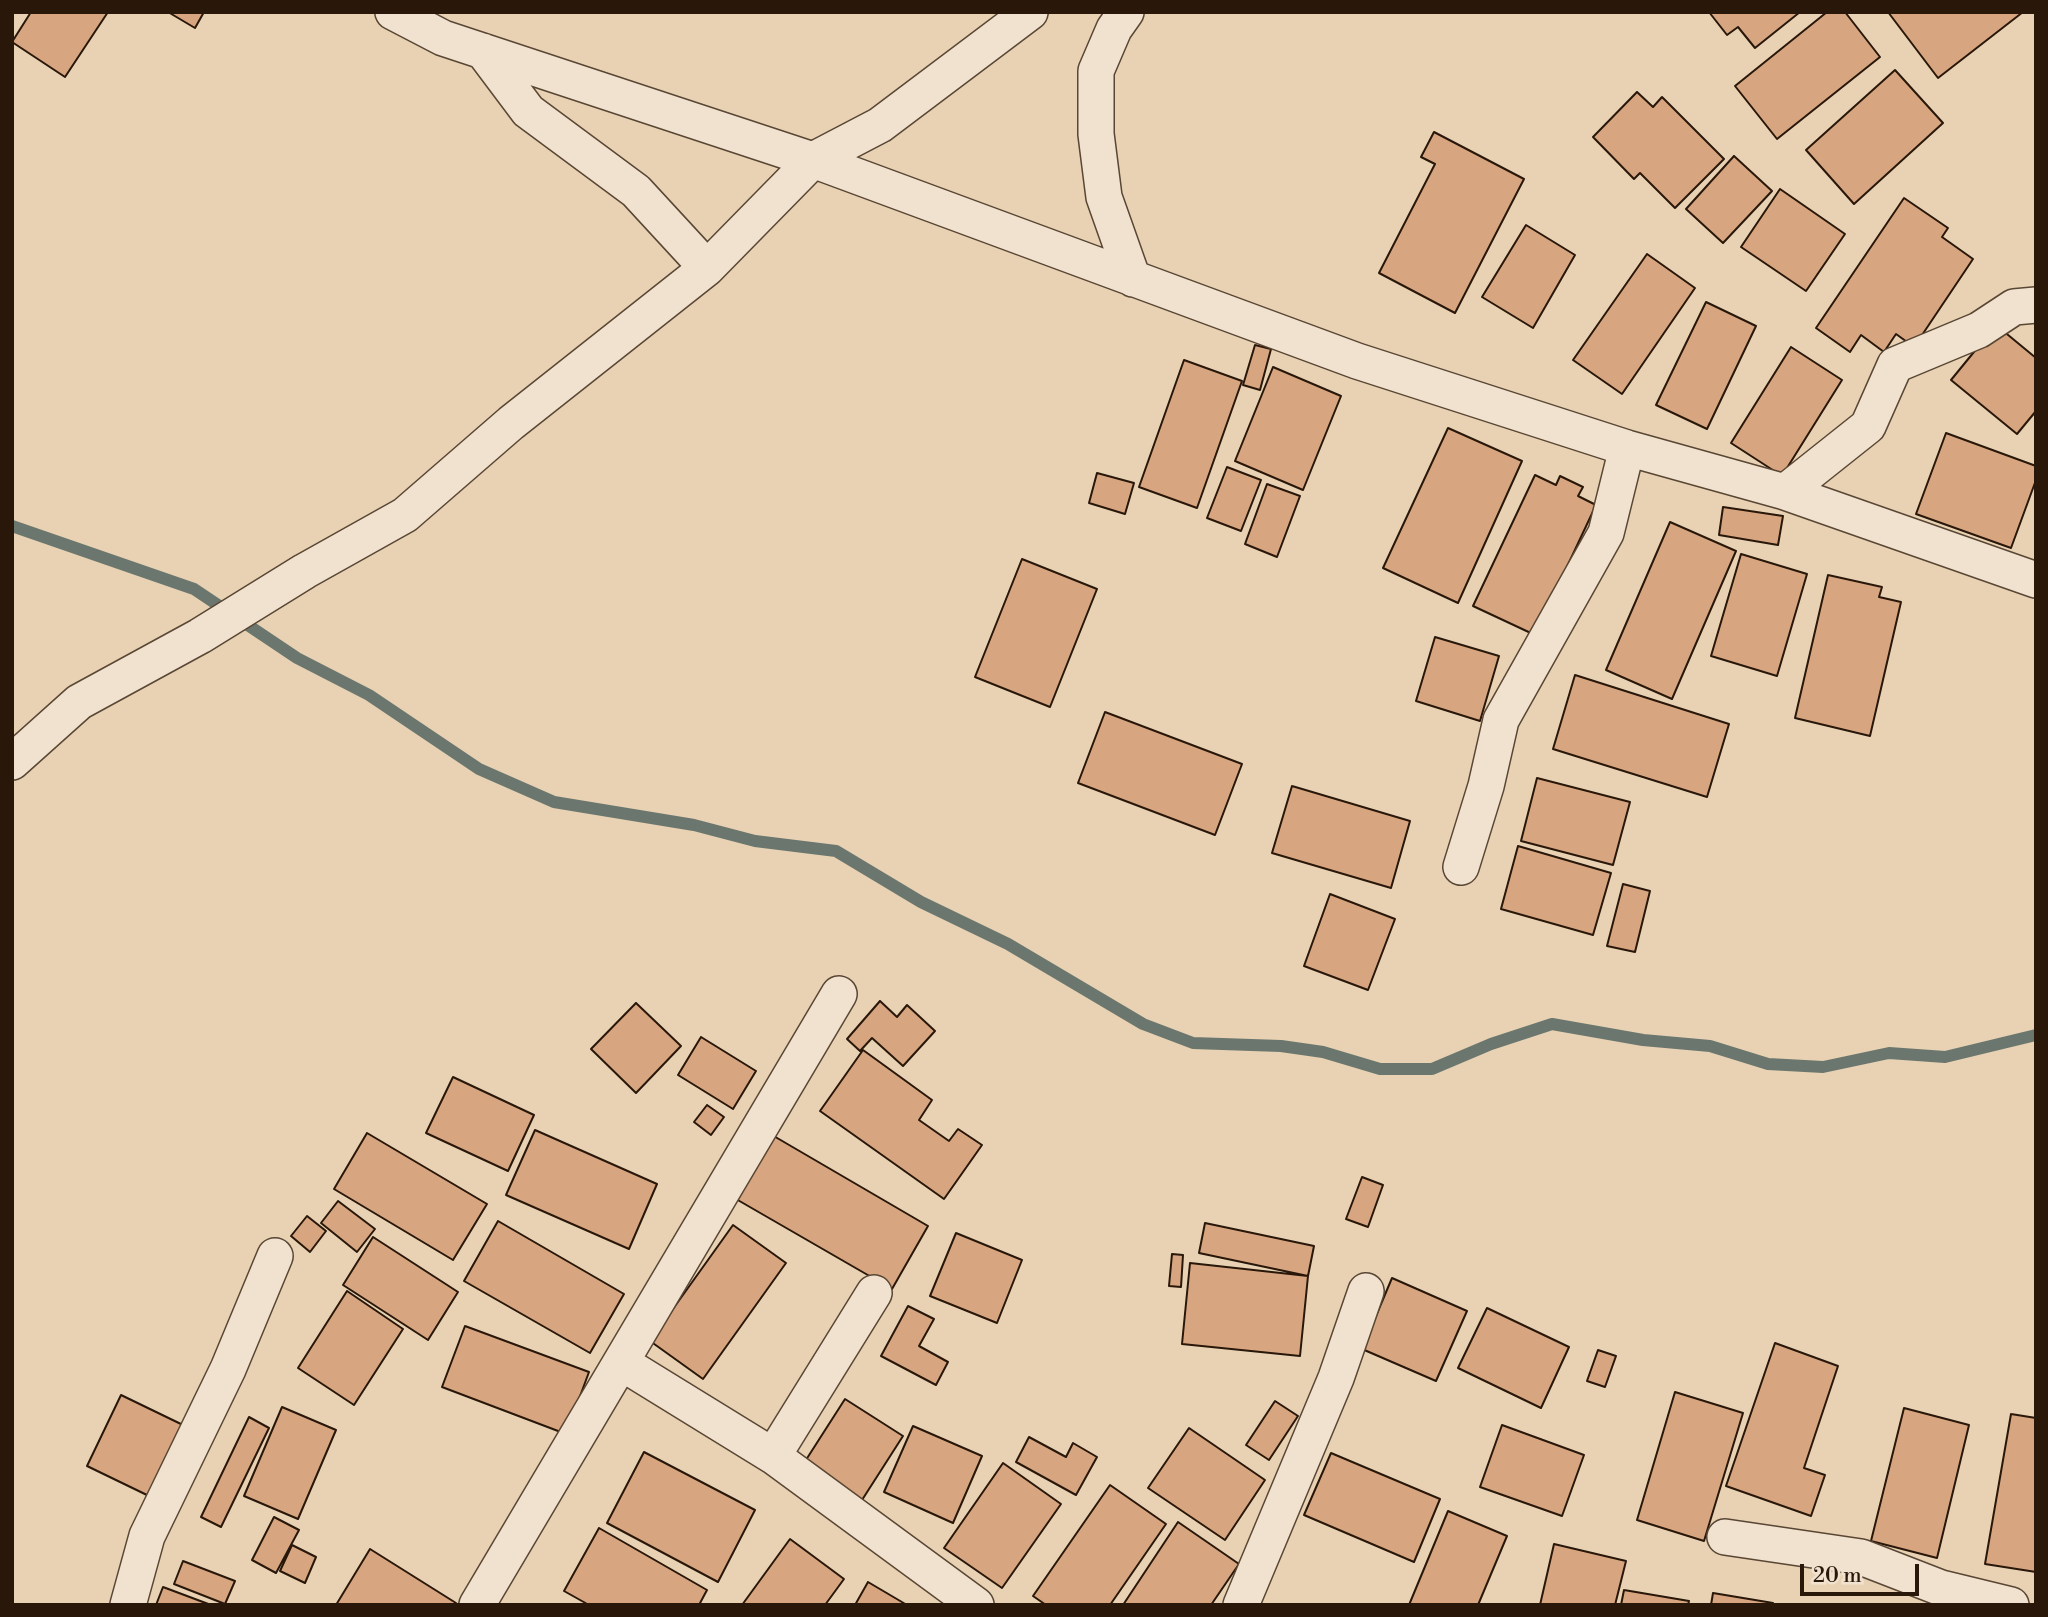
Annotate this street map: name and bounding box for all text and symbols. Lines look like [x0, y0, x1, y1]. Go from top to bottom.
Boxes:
scale bar [1803, 1550, 1922, 1594]
text: 20 m [1813, 1563, 1862, 1589]

